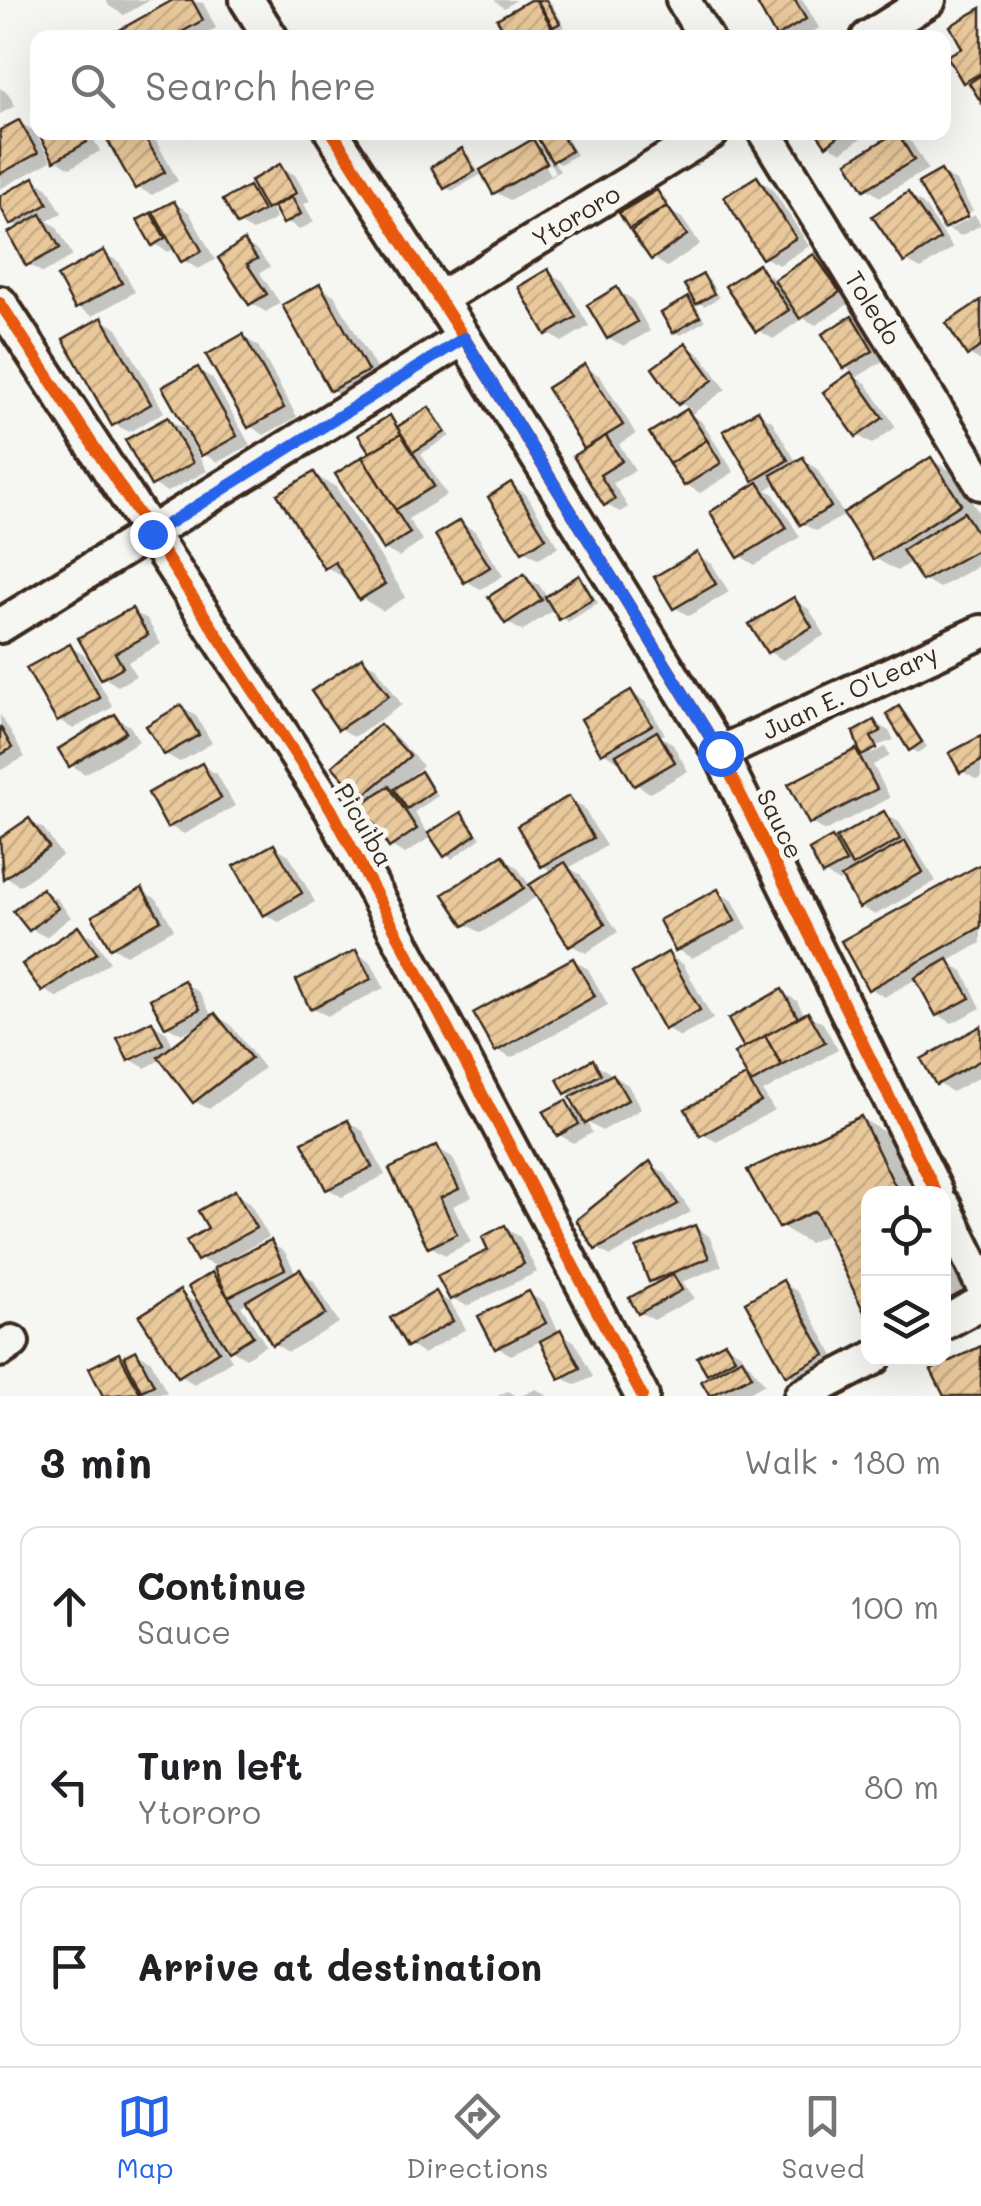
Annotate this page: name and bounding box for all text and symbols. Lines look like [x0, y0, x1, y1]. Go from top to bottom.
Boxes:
search box [30, 30, 951, 140]
icon: search [65, 58, 120, 113]
text: Search here [145, 60, 376, 110]
street label: Ytororo [526, 176, 625, 254]
street label: Toledo [839, 265, 909, 350]
route end [130, 512, 176, 558]
street label: Juan E. O'Leary [757, 637, 943, 747]
route start [698, 731, 744, 777]
street label: Picuiba [328, 777, 401, 872]
street label: Sauce [750, 784, 811, 864]
map controls [861, 1186, 951, 1366]
button: locate [861, 1186, 951, 1276]
button: layers [861, 1276, 951, 1366]
text: 3 min [40, 1434, 152, 1489]
text: Walk · 180 m [744, 1440, 941, 1482]
text: Continue [137, 1560, 306, 1610]
icon: ahead [42, 1579, 97, 1634]
text: 100 m [849, 1585, 939, 1627]
text: Sauce [137, 1610, 231, 1652]
text: Turn left [137, 1740, 303, 1790]
icon: left [42, 1759, 97, 1814]
text: 80 m [864, 1765, 939, 1807]
text: Ytororo [137, 1790, 261, 1832]
icon: arrive [42, 1939, 97, 1994]
text: Arrive at destination [137, 1941, 542, 1991]
tab: Map [116, 2089, 173, 2185]
tab: Directions [406, 2089, 549, 2185]
tab: Saved [781, 2089, 865, 2185]

